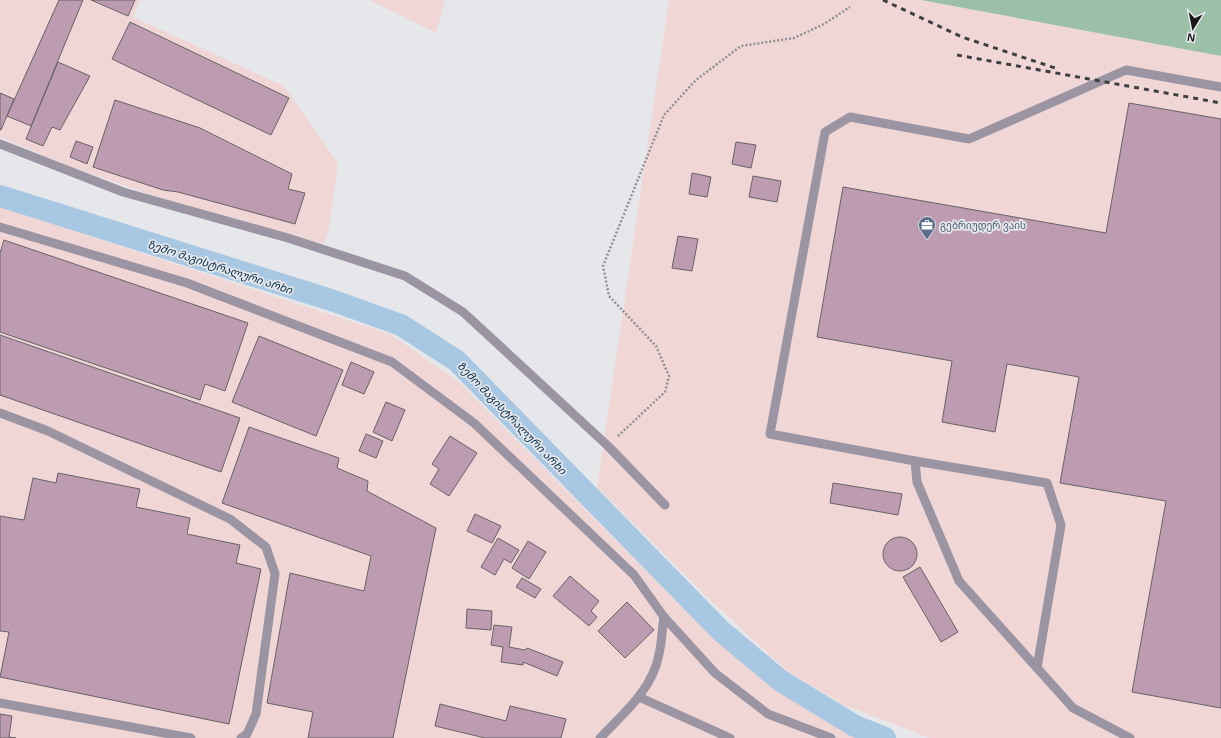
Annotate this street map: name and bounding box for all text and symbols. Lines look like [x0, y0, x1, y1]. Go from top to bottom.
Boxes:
north arrow [1173, 8, 1213, 48]
text: N [1186, 31, 1196, 44]
office icon: გებრიუდერ ვაის [917, 215, 937, 240]
place label: გებრიუდერ ვაის [940, 220, 1026, 232]
water label: ზემო მაგისტრალური არხი [146, 238, 294, 297]
water label: ზემო მაგისტრალური არხი [454, 359, 569, 478]

